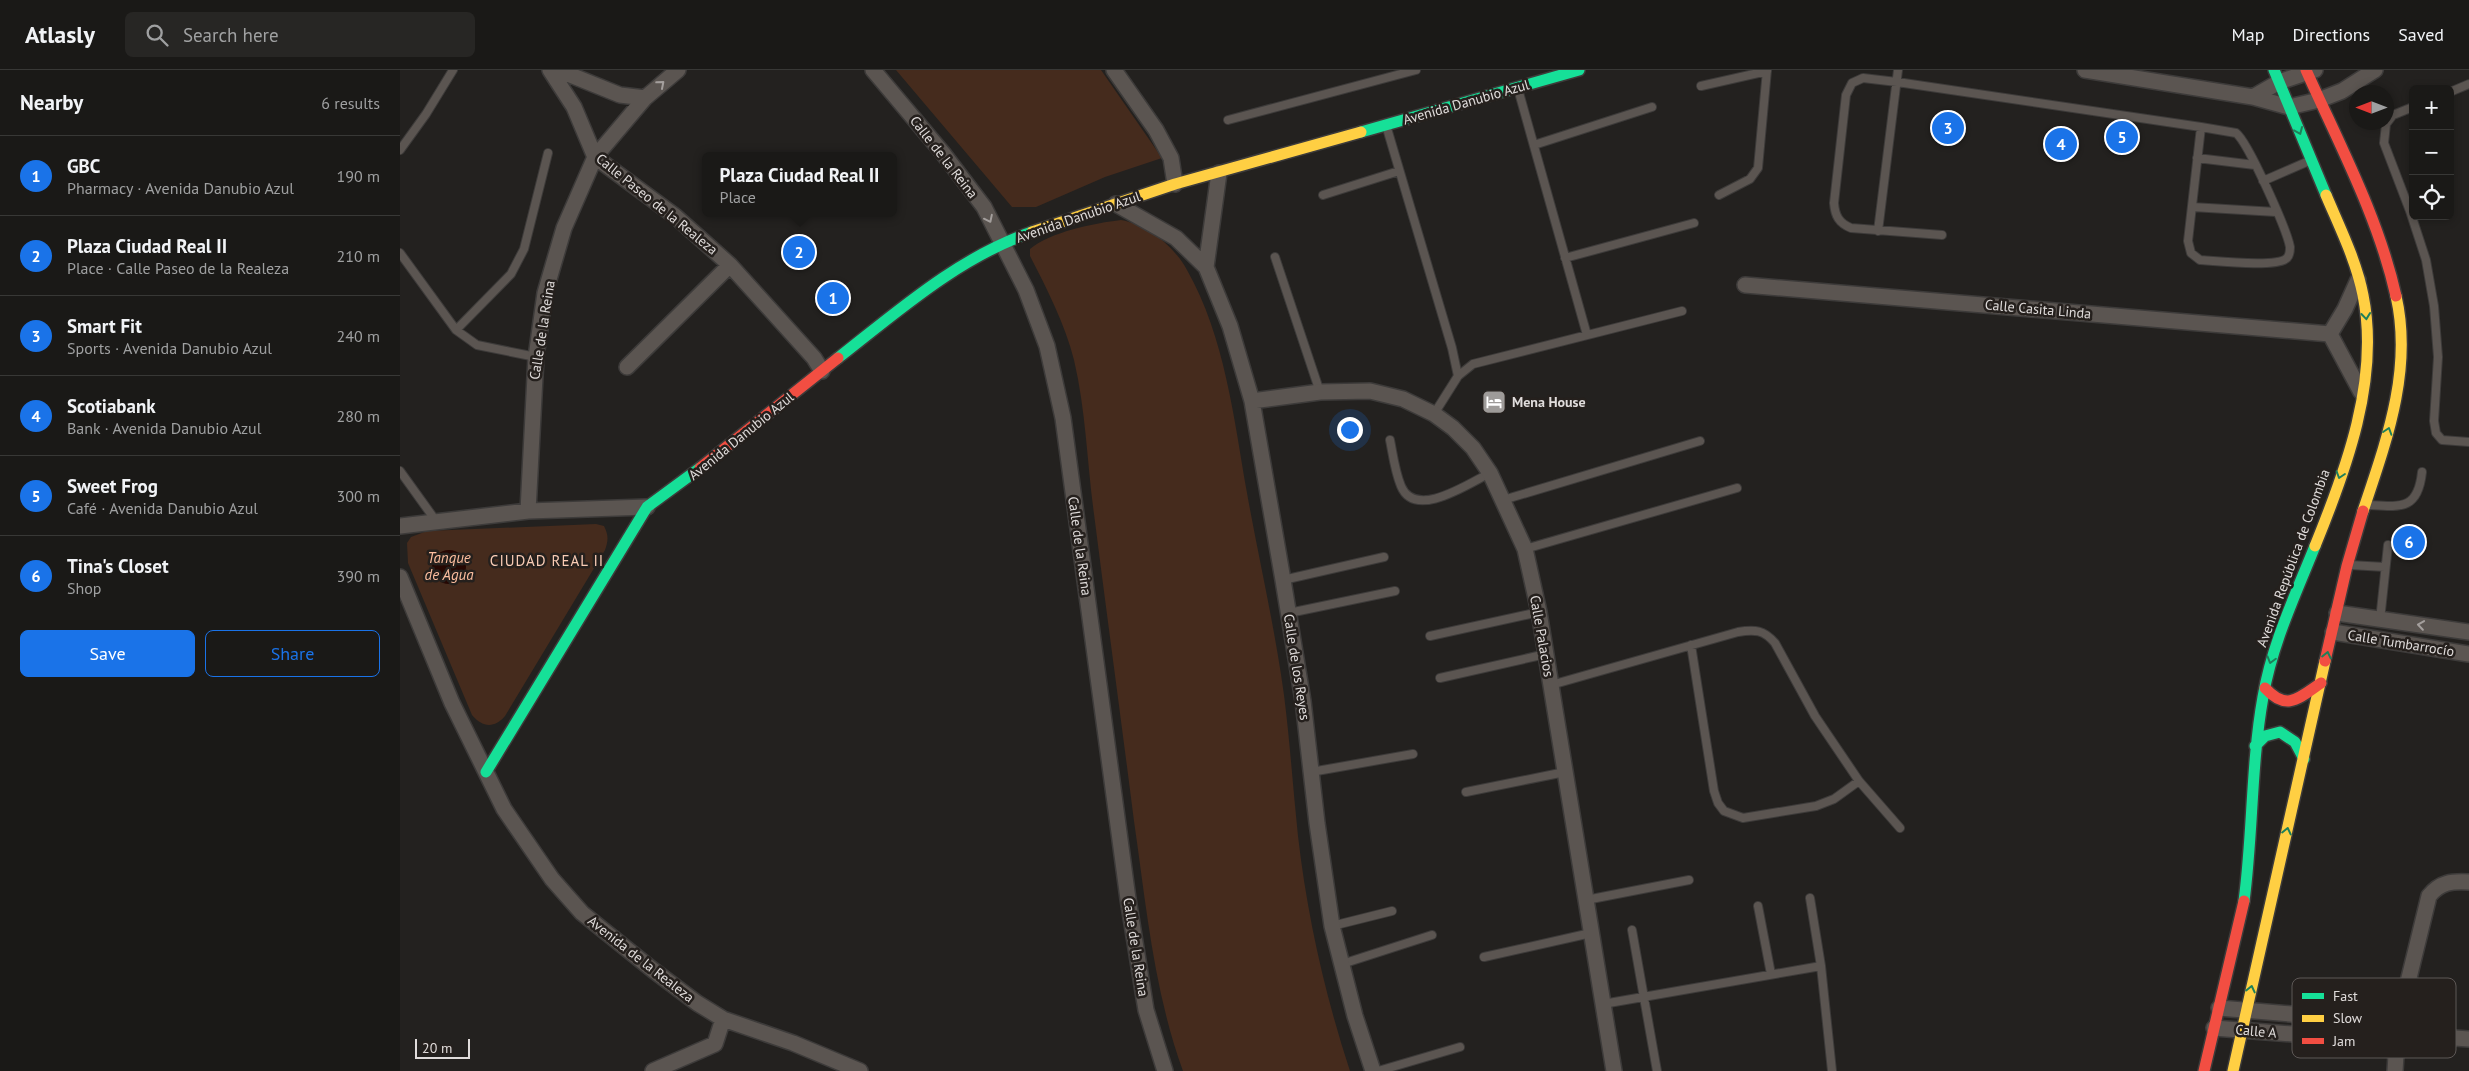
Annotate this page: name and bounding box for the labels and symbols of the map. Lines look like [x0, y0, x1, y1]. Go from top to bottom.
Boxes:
street label: Avenida Danubio Azul [1401, 75, 1531, 129]
one-way arrow [656, 81, 665, 90]
north arrow [2349, 85, 2394, 130]
pin: 3 [1932, 109, 1964, 147]
street label: Calle de la Reina [906, 112, 982, 202]
pin: 5 [2106, 118, 2138, 156]
pin: 4 [2045, 125, 2077, 163]
one-way arrow [2293, 126, 2304, 135]
street label: Calle Paseo de la Realeza [593, 149, 721, 259]
street label: Avenida Danubio Azul [1014, 187, 1142, 247]
one-way arrow [983, 213, 993, 222]
pin: 2 [783, 233, 815, 271]
street label: Calle de la Reina [525, 279, 559, 381]
pin: 1 [817, 279, 849, 317]
street label: Calle Casita Linda [1984, 295, 2092, 323]
one-way arrow [2360, 313, 2371, 321]
street label: Avenida Danubio Azul [685, 388, 797, 484]
hotel icon: Mena House [1481, 389, 1507, 415]
place label: Mena House [1512, 393, 1586, 411]
your location [1337, 417, 1363, 443]
one-way arrow [2382, 427, 2392, 435]
street label: Avenida República de Colombia [2252, 467, 2334, 649]
one-way arrow [2335, 470, 2345, 479]
street label: Calle de la Reina [1064, 495, 1096, 597]
pin: 6 [2393, 523, 2425, 561]
water label: Tanque de Agua [425, 548, 474, 584]
district label: CIUDAD REAL II [490, 551, 604, 570]
street label: Calle Palacios [1526, 594, 1558, 678]
street label: Calle de los Reyes [1280, 613, 1314, 721]
one-way arrow [2416, 621, 2425, 631]
street label: Calle Tumbarrocío [2346, 626, 2456, 660]
one-way arrow [2321, 651, 2332, 660]
one-way arrow [2267, 656, 2277, 664]
one-way arrow [2281, 826, 2292, 835]
street label: Calle de la Reina [1119, 896, 1153, 998]
street label: Avenida de la Realeza [584, 912, 698, 1006]
legend [2292, 978, 2456, 1058]
one-way arrow [2245, 985, 2256, 994]
text: Fast [2333, 987, 2358, 1005]
text: Slow [2333, 1009, 2363, 1027]
street label: Calle A [2235, 1020, 2278, 1042]
text: Jam [2332, 1032, 2355, 1050]
scale bar [415, 1036, 470, 1059]

